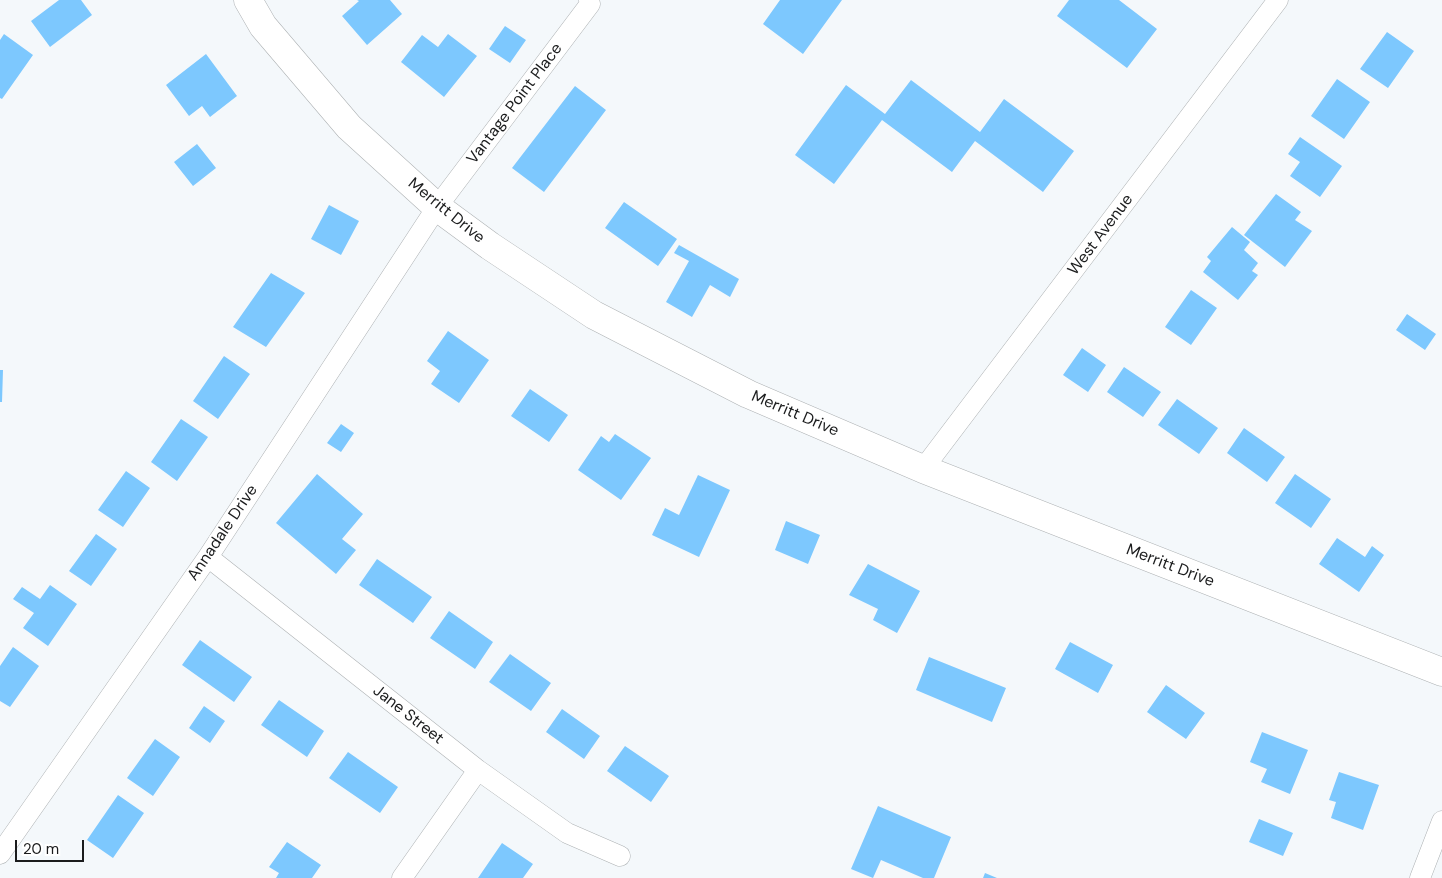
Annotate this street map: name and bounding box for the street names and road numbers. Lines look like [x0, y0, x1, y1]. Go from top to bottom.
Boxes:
street label: Vantage Point Place [463, 40, 567, 168]
street label: Merritt Drive [404, 174, 488, 248]
street label: West Avenue [1064, 191, 1138, 279]
street label: Merritt Drive [748, 387, 842, 441]
street label: Annadale Drive [184, 482, 262, 584]
street label: Merritt Drive [1123, 540, 1217, 592]
street label: Jane Street [369, 681, 447, 749]

